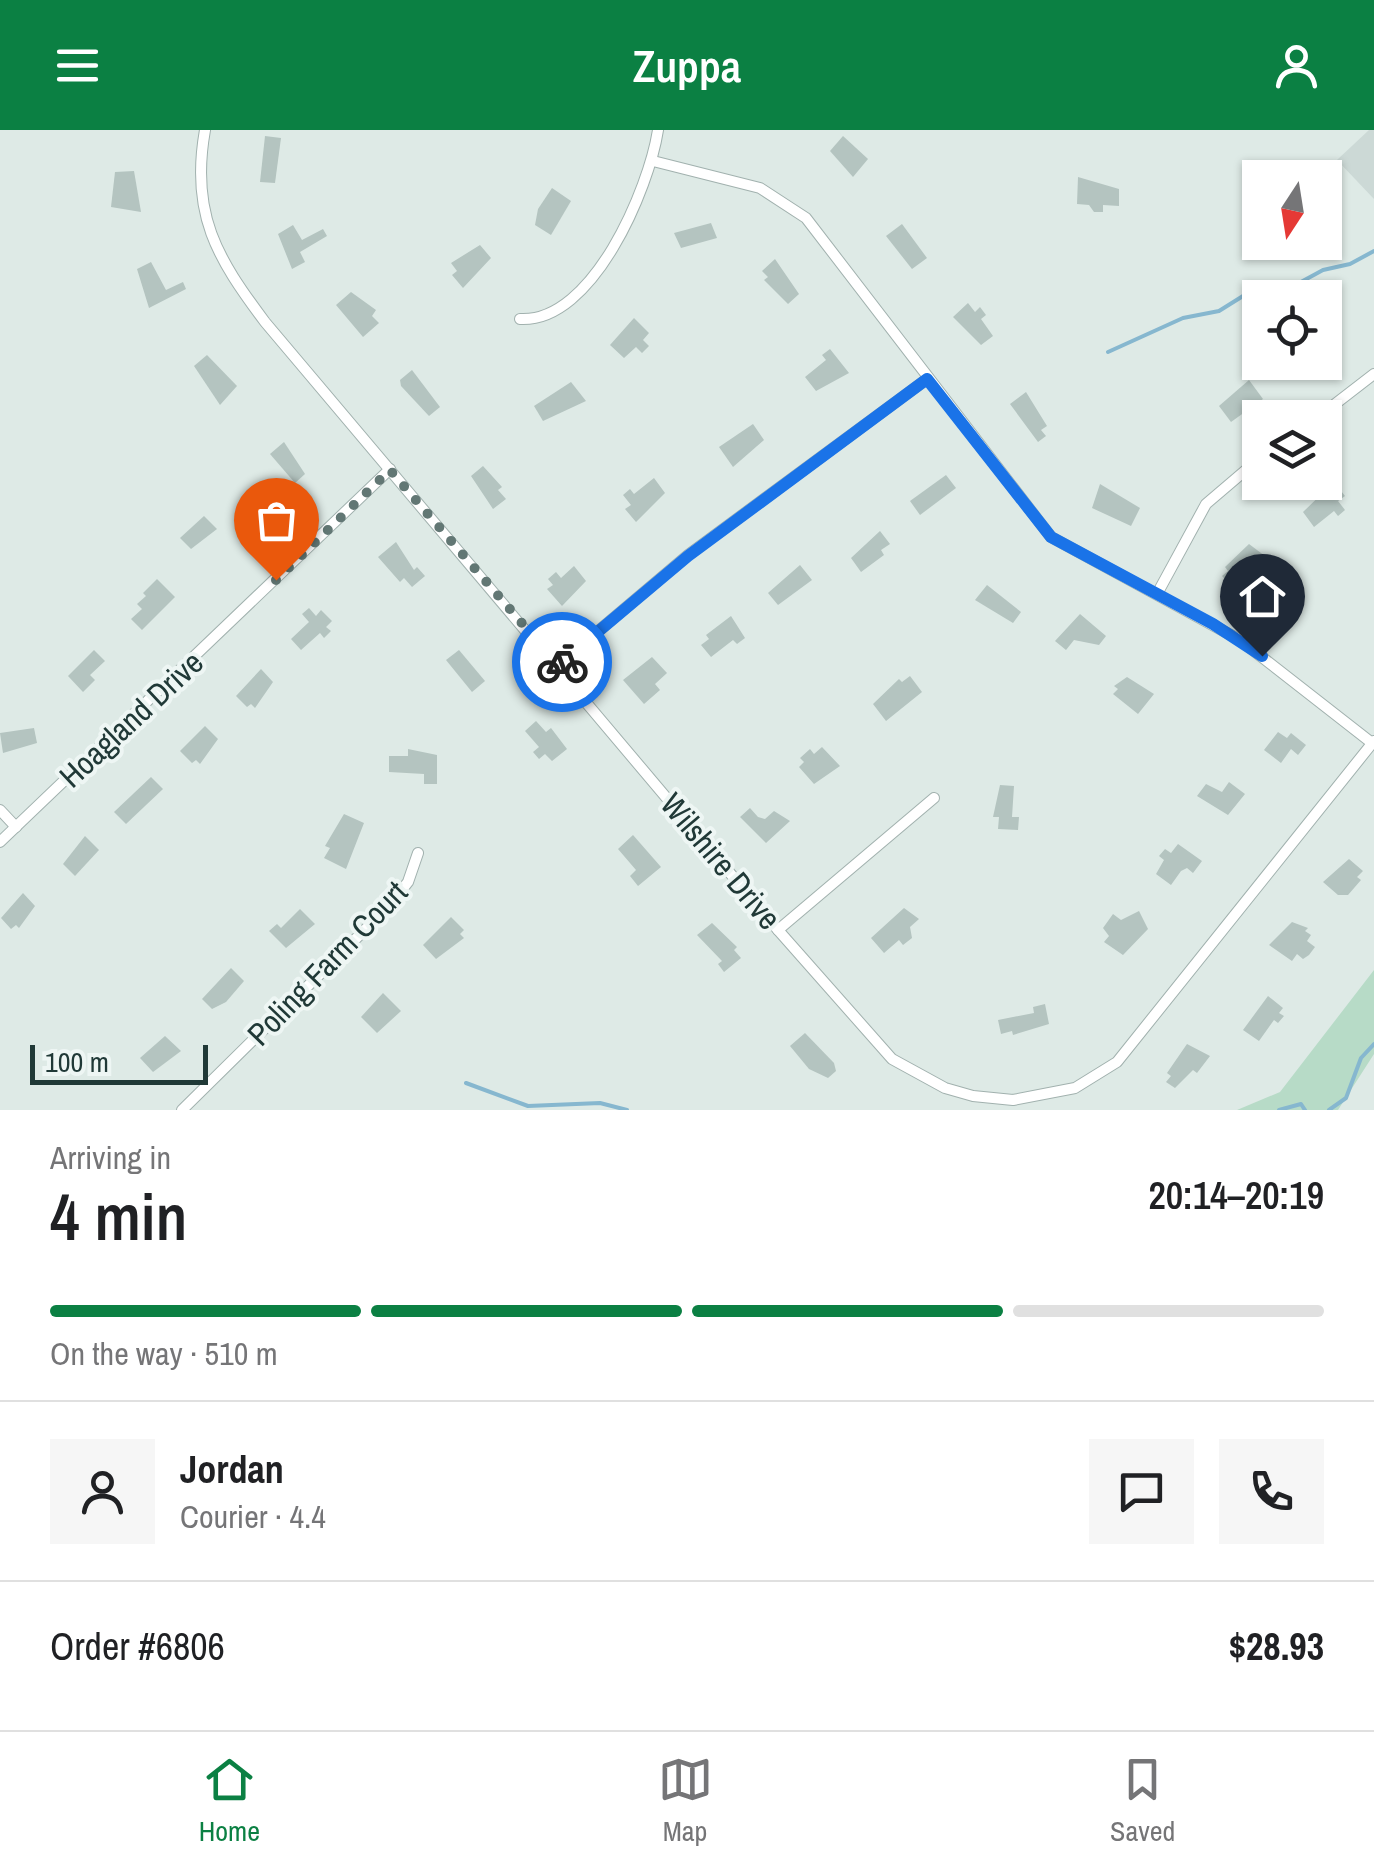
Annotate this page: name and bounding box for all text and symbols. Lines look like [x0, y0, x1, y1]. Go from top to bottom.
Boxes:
text: Zuppa [633, 35, 741, 96]
icon: menu [50, 38, 105, 93]
icon: person [1269, 38, 1324, 93]
north arrow [1242, 160, 1342, 260]
map controls [1242, 160, 1342, 500]
button: locate [1242, 280, 1342, 380]
button: layers [1242, 400, 1342, 500]
pin [234, 478, 319, 581]
icon: bag [249, 493, 304, 548]
pin [1220, 554, 1305, 657]
icon: home [1235, 569, 1290, 624]
courier [512, 612, 612, 712]
icon: bike [535, 635, 590, 690]
street label: Hoagland Drive [50, 641, 212, 797]
street label: Wilshire Drive [651, 784, 791, 938]
street label: Poling Farm Court [238, 871, 416, 1055]
scale bar [30, 1040, 208, 1084]
text: 100 m [45, 1043, 109, 1081]
text: Arriving in [50, 1136, 171, 1179]
text: 20:14–20:19 [1148, 1170, 1324, 1221]
text: 4 min [50, 1173, 187, 1260]
text: On the way · 510 m [50, 1332, 278, 1375]
button: person [50, 1439, 155, 1544]
button: chat [1089, 1439, 1194, 1544]
button: phone [1219, 1439, 1324, 1544]
text: Jordan [180, 1444, 284, 1495]
text: Courier · 4.4 [180, 1495, 326, 1538]
text: Order #6806 [50, 1621, 225, 1672]
text: $28.93 [1229, 1621, 1324, 1672]
tab: Home [199, 1752, 260, 1850]
tab: Map [658, 1752, 713, 1850]
tab: Saved [1110, 1752, 1175, 1850]

